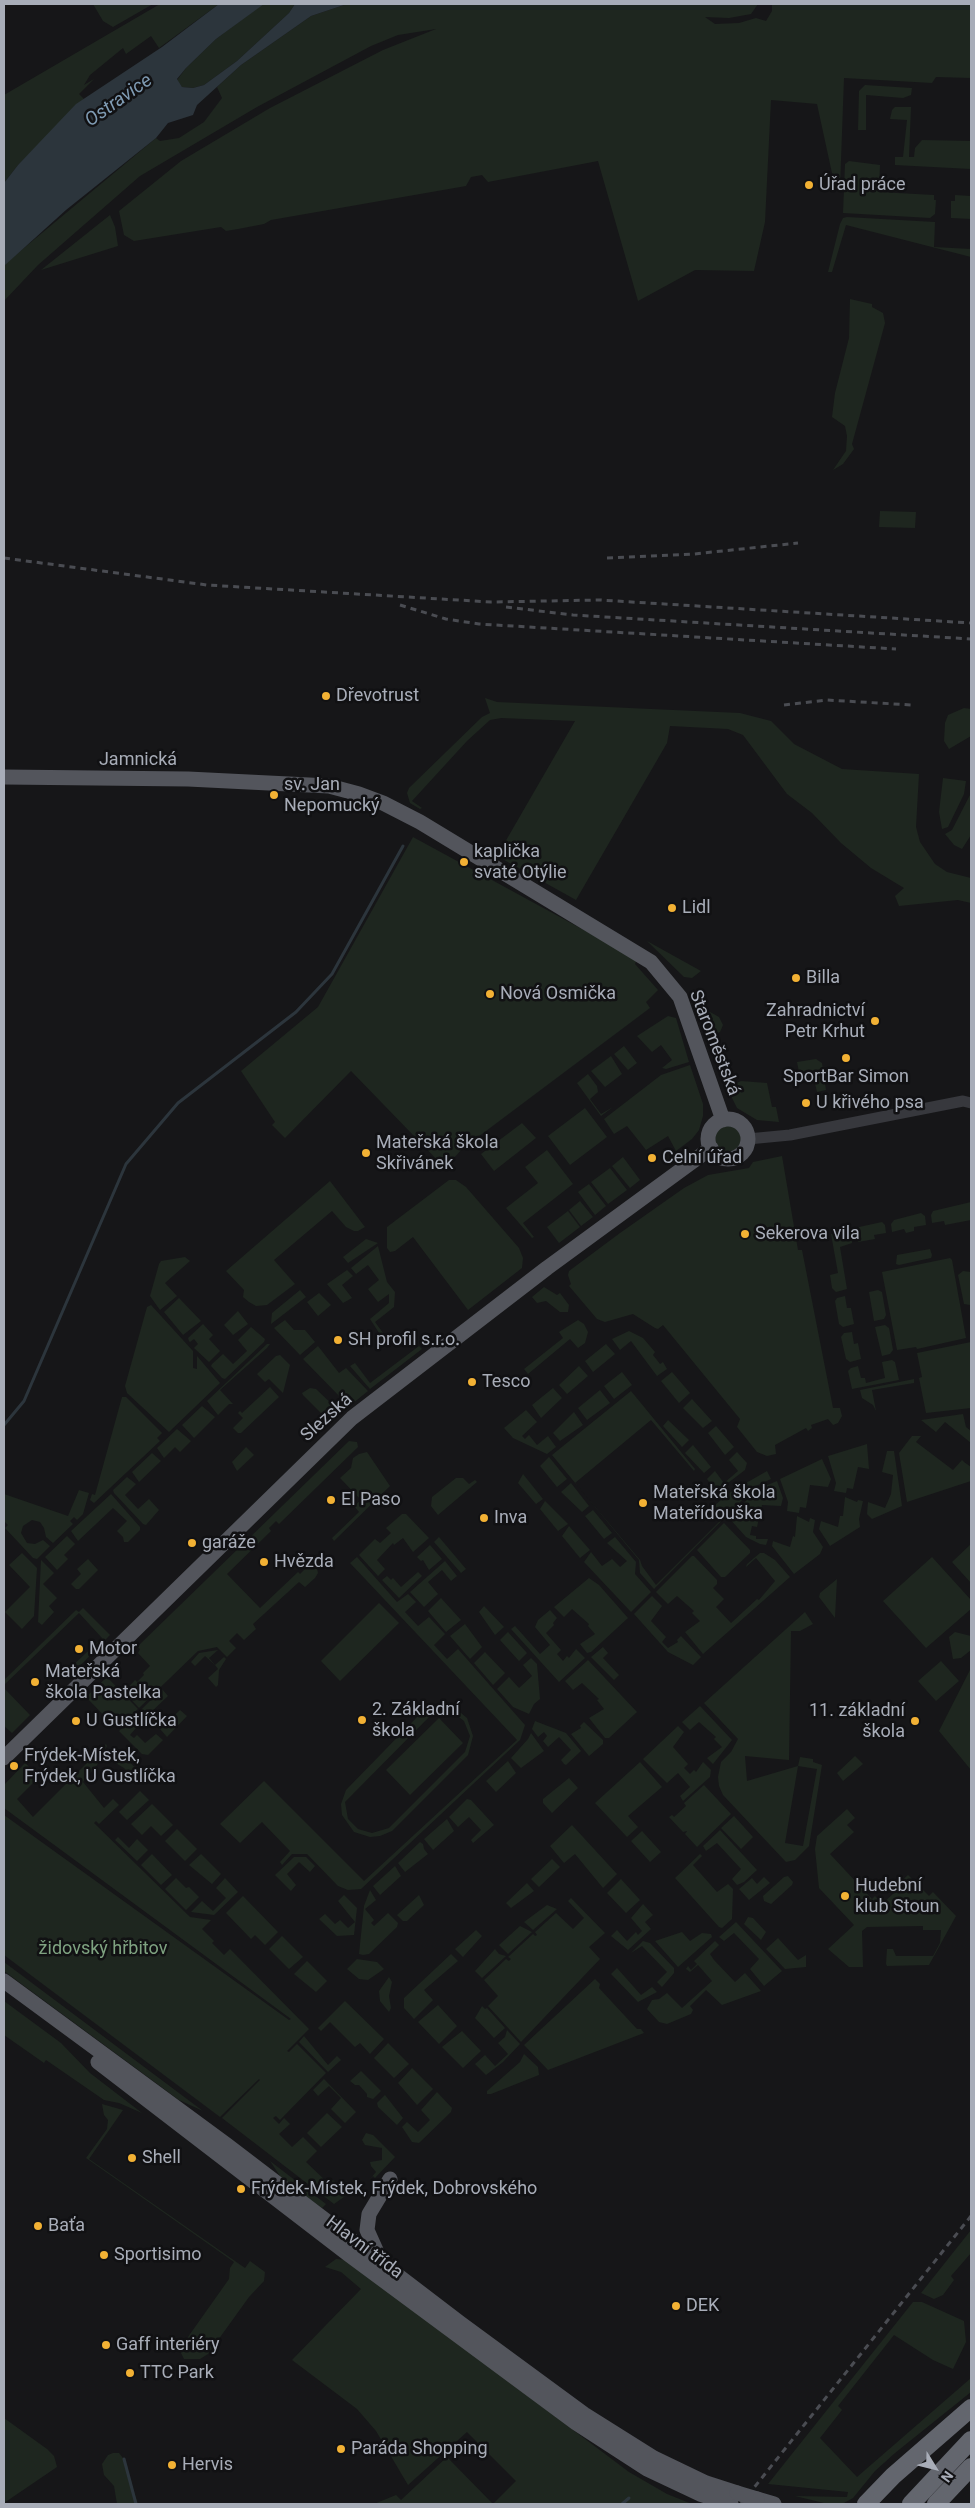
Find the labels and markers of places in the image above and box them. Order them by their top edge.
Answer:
place label: Úřad práce [819,174,905,196]
marker: Úřad práce [803,179,815,191]
place label: Dřevotrust [336,685,419,707]
marker: Dřevotrust [320,690,332,702]
place label: sv. Jan Nepomucký [284,774,380,816]
marker: sv. Jan Nepomucký [268,789,280,801]
place label: kaplička svaté Otýlie [474,841,567,884]
marker: kaplička svaté Otýlie [458,856,470,868]
place label: Lidl [682,897,711,919]
marker: Lidl [666,902,678,914]
place label: Billa [806,967,840,989]
marker: Billa [790,972,802,984]
place label: Nová Osmička [500,983,616,1005]
marker: Nová Osmička [484,988,496,1000]
place label: Zahradnictví Petr Krhut [766,1000,865,1042]
marker: Zahradnictví Petr Krhut [869,1015,881,1027]
marker: SportBar Simon [840,1052,852,1064]
place label: SportBar Simon [783,1066,909,1088]
place label: U křivého psa [816,1092,924,1114]
marker: U křivého psa [800,1097,812,1109]
place label: Mateřská škola Skřivánek [376,1132,499,1174]
marker: Mateřská škola Skřivánek [360,1147,372,1159]
place label: Celní úřad [662,1147,742,1169]
marker: Celní úřad [646,1152,658,1164]
place label: Sekerova vila [755,1223,860,1245]
marker: Sekerova vila [739,1228,751,1240]
place label: SH profil s.r.o. [348,1329,460,1351]
marker: SH profil s.r.o. [332,1334,344,1346]
place label: Tesco [482,1371,530,1393]
marker: Tesco [466,1376,478,1388]
place label: Mateřská škola Mateřídouška [653,1482,776,1525]
place label: El Paso [341,1489,401,1511]
marker: El Paso [325,1494,337,1506]
marker: Mateřská škola Mateřídouška [637,1497,649,1509]
place label: Inva [494,1507,527,1529]
marker: Inva [478,1512,490,1524]
place label: garáže [202,1532,256,1554]
marker: garáže [186,1537,198,1549]
place label: Hvězda [274,1551,334,1573]
marker: Hvězda [258,1556,270,1568]
place label: Motor [89,1638,137,1660]
marker: Motor [73,1643,85,1655]
place label: Mateřská škola Pastelka [45,1661,161,1704]
marker: Mateřská škola Pastelka [29,1676,41,1688]
place label: 2. Základní škola [372,1699,460,1742]
place label: 11. základní škola [809,1700,905,1742]
place label: U Gustlíčka [86,1710,177,1732]
marker: 2. Základní škola [356,1714,368,1726]
marker: U Gustlíčka [70,1715,82,1727]
marker: 11. základní škola [909,1715,921,1727]
place label: Frýdek-Místek, Frýdek, U Gustlíčka [24,1745,176,1788]
marker: Frýdek-Místek, Frýdek, U Gustlíčka [8,1760,20,1772]
place label: Hudební klub Stoun [855,1875,940,1918]
marker: Hudební klub Stoun [839,1890,851,1902]
place label: Shell [142,2147,181,2169]
marker: Shell [126,2152,138,2164]
place label: Frýdek-Místek, Frýdek, Dobrovského [251,2178,537,2200]
marker: Frýdek-Místek, Frýdek, Dobrovského [235,2183,247,2195]
place label: Baťa [48,2215,85,2237]
marker: Baťa [32,2220,44,2232]
place label: Sportisimo [114,2244,202,2266]
marker: Sportisimo [98,2249,110,2261]
place label: DEK [686,2295,719,2317]
marker: DEK [670,2300,682,2312]
place label: Gaff interiéry [116,2334,220,2356]
marker: Gaff interiéry [100,2339,112,2351]
place label: TTC Park [140,2362,214,2384]
marker: TTC Park [124,2367,136,2379]
place label: Paráda Shopping [351,2438,488,2460]
marker: Paráda Shopping [335,2443,347,2455]
place label: Hervis [182,2454,233,2476]
marker: Hervis [166,2459,178,2471]

